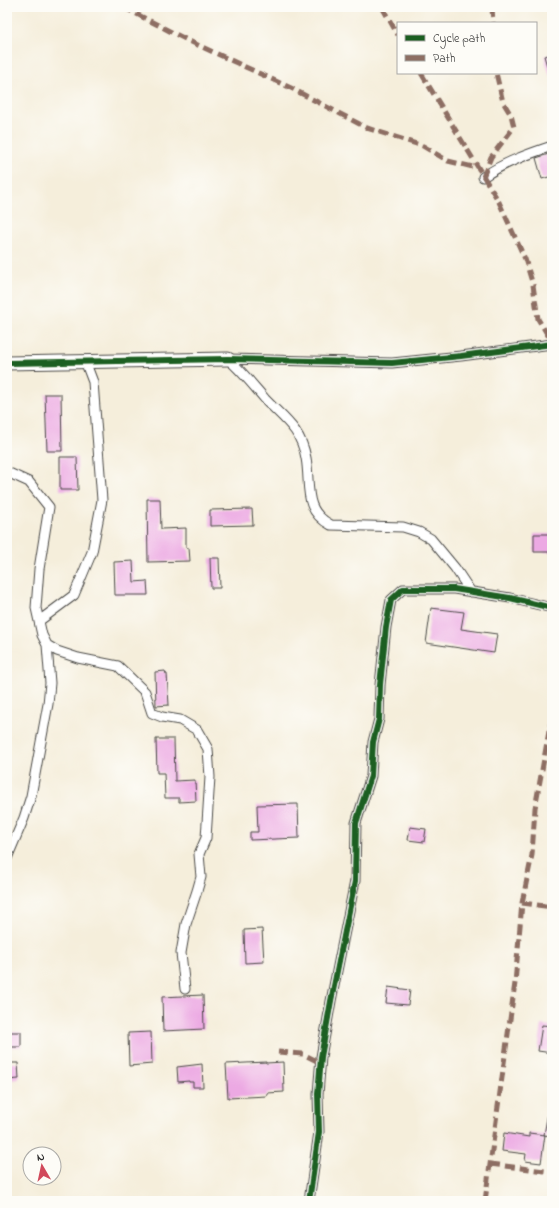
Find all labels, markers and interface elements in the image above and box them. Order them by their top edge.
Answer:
legend [397,22,537,74]
text: Cycle path [433,30,485,49]
text: Path [433,50,456,68]
north arrow [22,1146,62,1186]
text: N [36,1149,46,1166]

